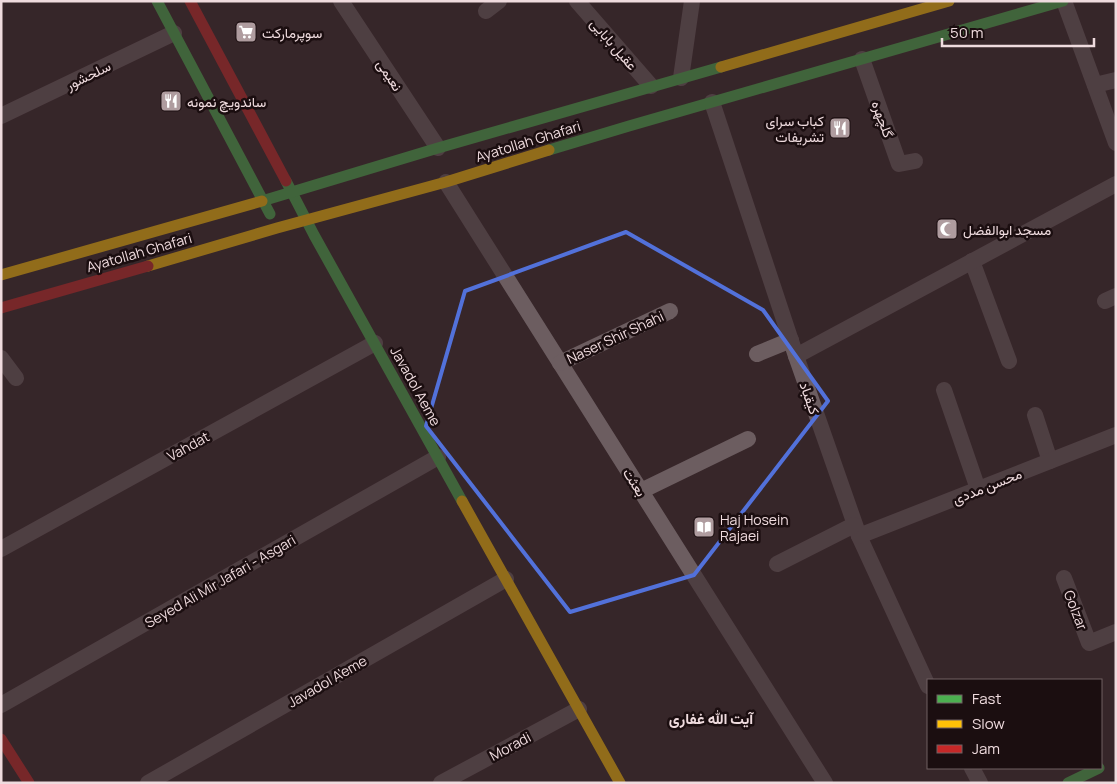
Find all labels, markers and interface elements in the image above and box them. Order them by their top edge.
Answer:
street label: عقیل بابایی [586,14,642,74]
scale bar [942,15,1094,47]
supermarket icon: سوپرمارکت [234,20,258,44]
text: 50 m [950,22,984,43]
place label: سوپرمارکت [262,23,322,43]
street label: نعیمی [373,55,407,95]
street label: سلحشور [61,56,114,94]
restaurant icon: ساندویچ نمونه [159,89,183,113]
place label: ساندویچ نمونه [187,92,266,113]
street label: گلچهره [867,98,898,140]
place label: کباب سرای تشریفات [766,111,824,146]
street label: Ayatollah Ghafari [473,116,583,166]
restaurant icon: کباب سرای تشریفات [828,116,852,140]
mosque icon: مسجد ابوالفضل [935,217,959,241]
place label: مسجد ابوالفضل [963,220,1051,239]
street label: Ayatollah Ghafari [84,228,194,276]
street label: Naser Shir Shahi [563,306,667,368]
street label: Javadol Aeme [386,343,446,429]
street label: کیقباد [796,379,824,417]
street label: Vahdat [163,426,213,465]
street label: محسن مددی [949,463,1025,509]
street label: بعثت [619,464,651,500]
place label: Haj Hosein Rajaei [720,510,789,545]
library icon: Haj Hosein Rajaei [692,515,716,539]
street label: Seyed Ali Mir Jafari - Asgari [141,530,299,632]
street label: Golzar [1060,587,1092,633]
street label: Javadol A'eme [284,651,370,711]
legend [927,679,1102,769]
text: Fast [972,688,1001,709]
district label: آیت الله غفاری [669,708,754,729]
text: Slow [972,713,1005,734]
street label: Moradi [486,727,534,765]
text: Jam [972,738,1000,759]

